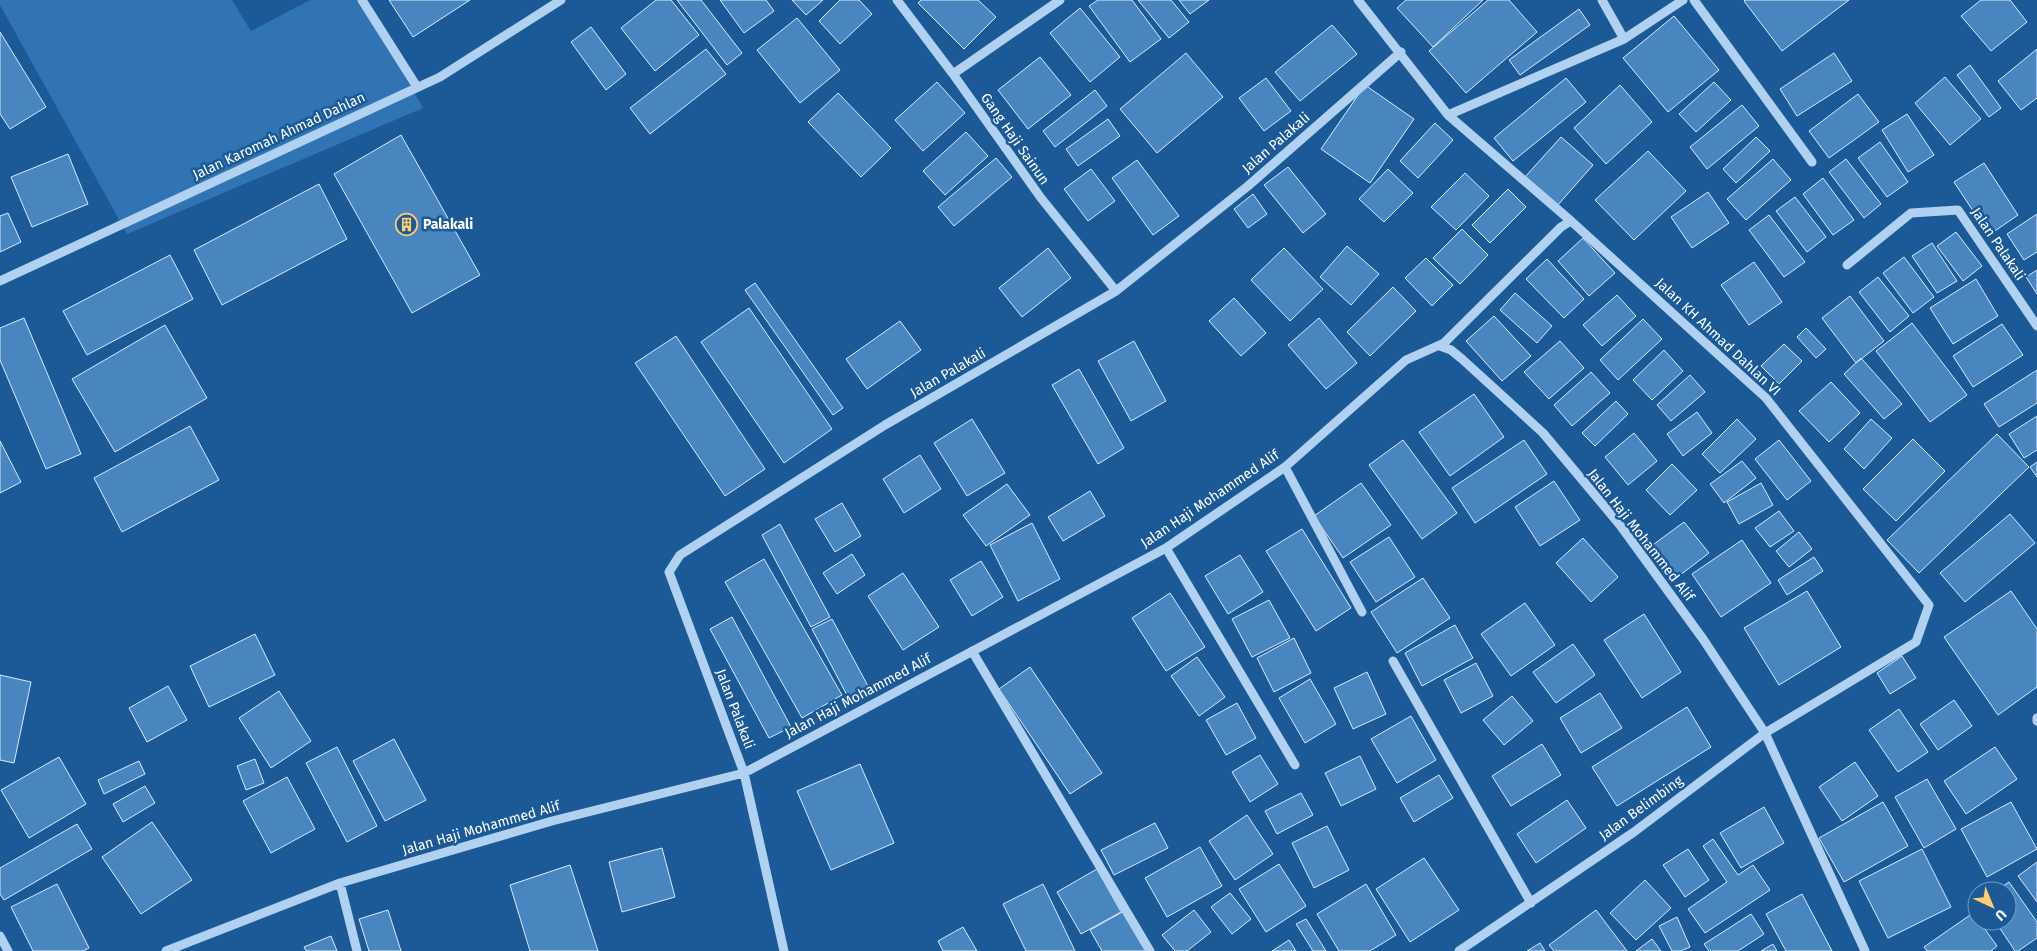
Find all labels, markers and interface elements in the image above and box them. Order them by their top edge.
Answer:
street label: Jalan Karomah Ahmad Dahlan [190,89,368,183]
street label: Gang Haji Sainun [977,90,1053,188]
street label: Jalan Palakali [1239,109,1313,177]
street label: Jalan Palakali [1967,204,2029,284]
building icon: Palakali [395,212,419,236]
place label: Palakali [423,216,473,233]
street label: Jalan KH Ahmad Dahlan VI [1652,275,1784,399]
street label: Jalan Palakali [907,345,989,401]
street label: Jalan Haji Mohammed Alif [1138,446,1284,552]
street label: Jalan Haji Mohammed Alif [1584,465,1699,606]
street label: Jalan Haji Mohammed Alif [782,650,935,742]
street label: Jalan Palakali [712,667,758,751]
street label: Jalan Belimbing [1596,772,1687,844]
street label: Jalan Haji Mohammed Alif [400,797,563,859]
north arrow [1967,881,2017,931]
text: U [1991,906,2010,924]

